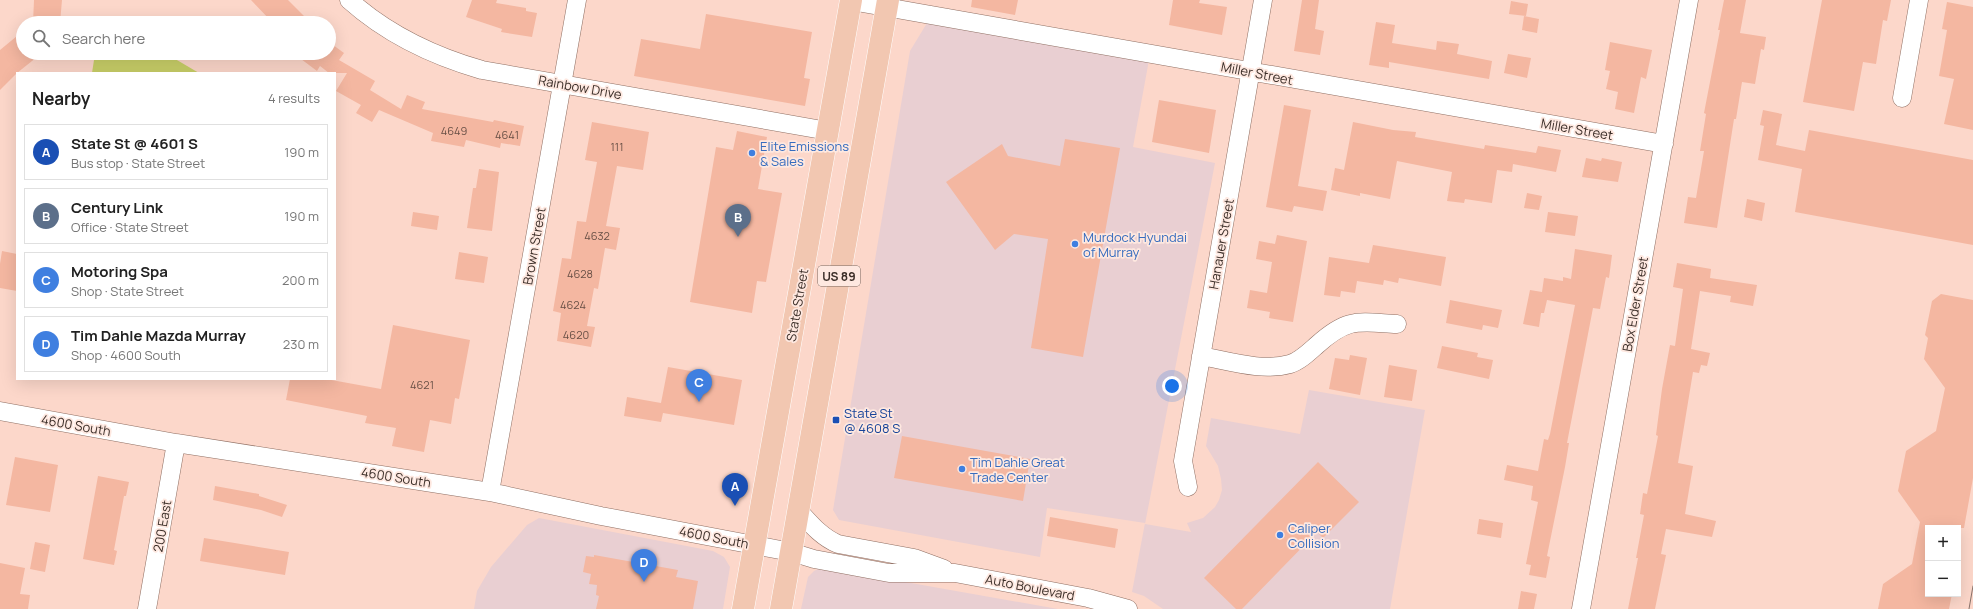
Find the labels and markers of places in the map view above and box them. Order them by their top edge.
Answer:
place label: Elite Emissions & Sales [760,137,849,170]
marker: Elite Emissions & Sales [747,148,757,158]
pin: B [725,204,751,237]
place label: Murdock Hyundai of Murray [1083,228,1187,261]
marker: Murdock Hyundai of Murray [1070,239,1080,249]
pin: C [686,369,712,402]
place label: State St @ 4608 S [844,404,900,437]
marker: State St @ 4608 S [831,415,841,425]
place label: Tim Dahle Great Trade Center [970,453,1065,486]
marker: Tim Dahle Great Trade Center [957,464,967,474]
pin: A [722,473,748,506]
place label: Caliper Collision [1288,519,1339,552]
marker: Caliper Collision [1275,530,1285,540]
pin: D [631,549,657,582]

